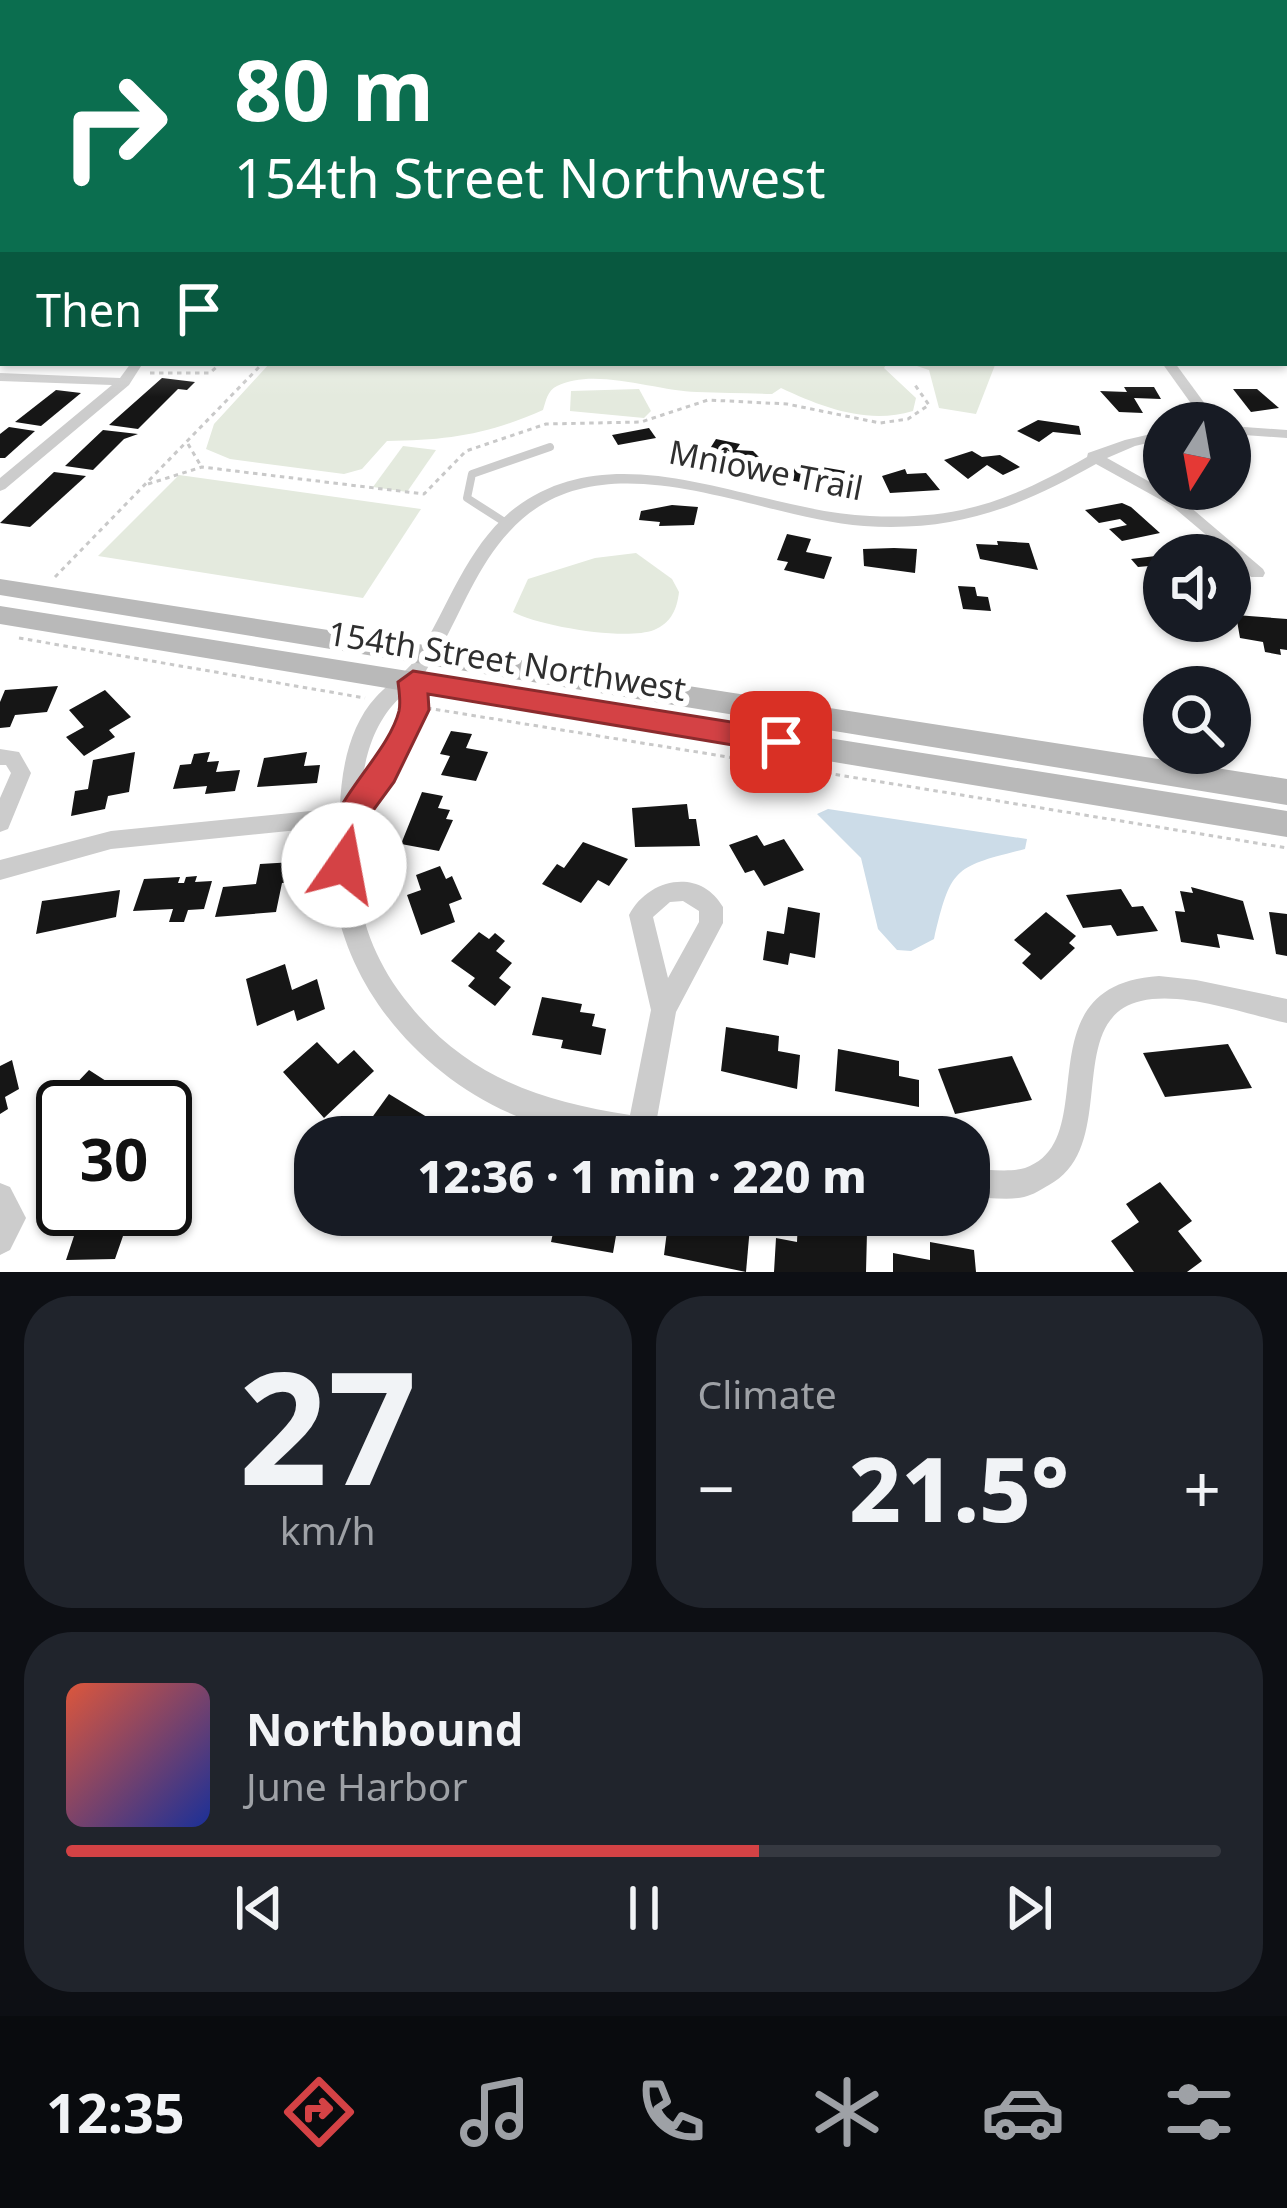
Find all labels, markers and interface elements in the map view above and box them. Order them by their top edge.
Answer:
text: 80 m [234,31,434,146]
icon: right [36,48,192,204]
text: 154th Street Northwest [234,140,826,214]
icon: arrive [166,276,232,342]
text: Then [36,279,142,340]
north arrow [1143,402,1251,510]
map controls [1143,402,1251,774]
street label: Mniowe Trail [665,429,867,510]
button: sound [1143,534,1251,642]
street label: 154th Street Northwest [325,610,689,711]
button: search [1143,666,1251,774]
pin [730,691,832,793]
icon: arrive [748,709,814,775]
position arrow [281,802,407,928]
speed limit sign: 30 [36,1080,192,1236]
text: 12:36 · 1 min · 220 m [417,1145,867,1206]
text: 27 [239,1318,417,1531]
text: Climate [698,1367,837,1420]
text: 21.5° [849,1426,1069,1548]
text: − [698,1442,735,1532]
text: + [1183,1442,1221,1532]
text: km/h [280,1503,376,1556]
text: Northbound [246,1698,523,1759]
text: June Harbor [246,1759,468,1812]
icon: previous [226,1875,292,1941]
icon: pause [611,1875,677,1941]
icon: next [996,1875,1062,1941]
icon: directions [277,2070,361,2154]
icon: music [453,2070,537,2154]
icon: phone [629,2070,713,2154]
icon: climate [805,2070,889,2154]
icon: car [981,2070,1065,2154]
icon: filters [1157,2070,1241,2154]
text: 12:35 [46,2075,185,2149]

